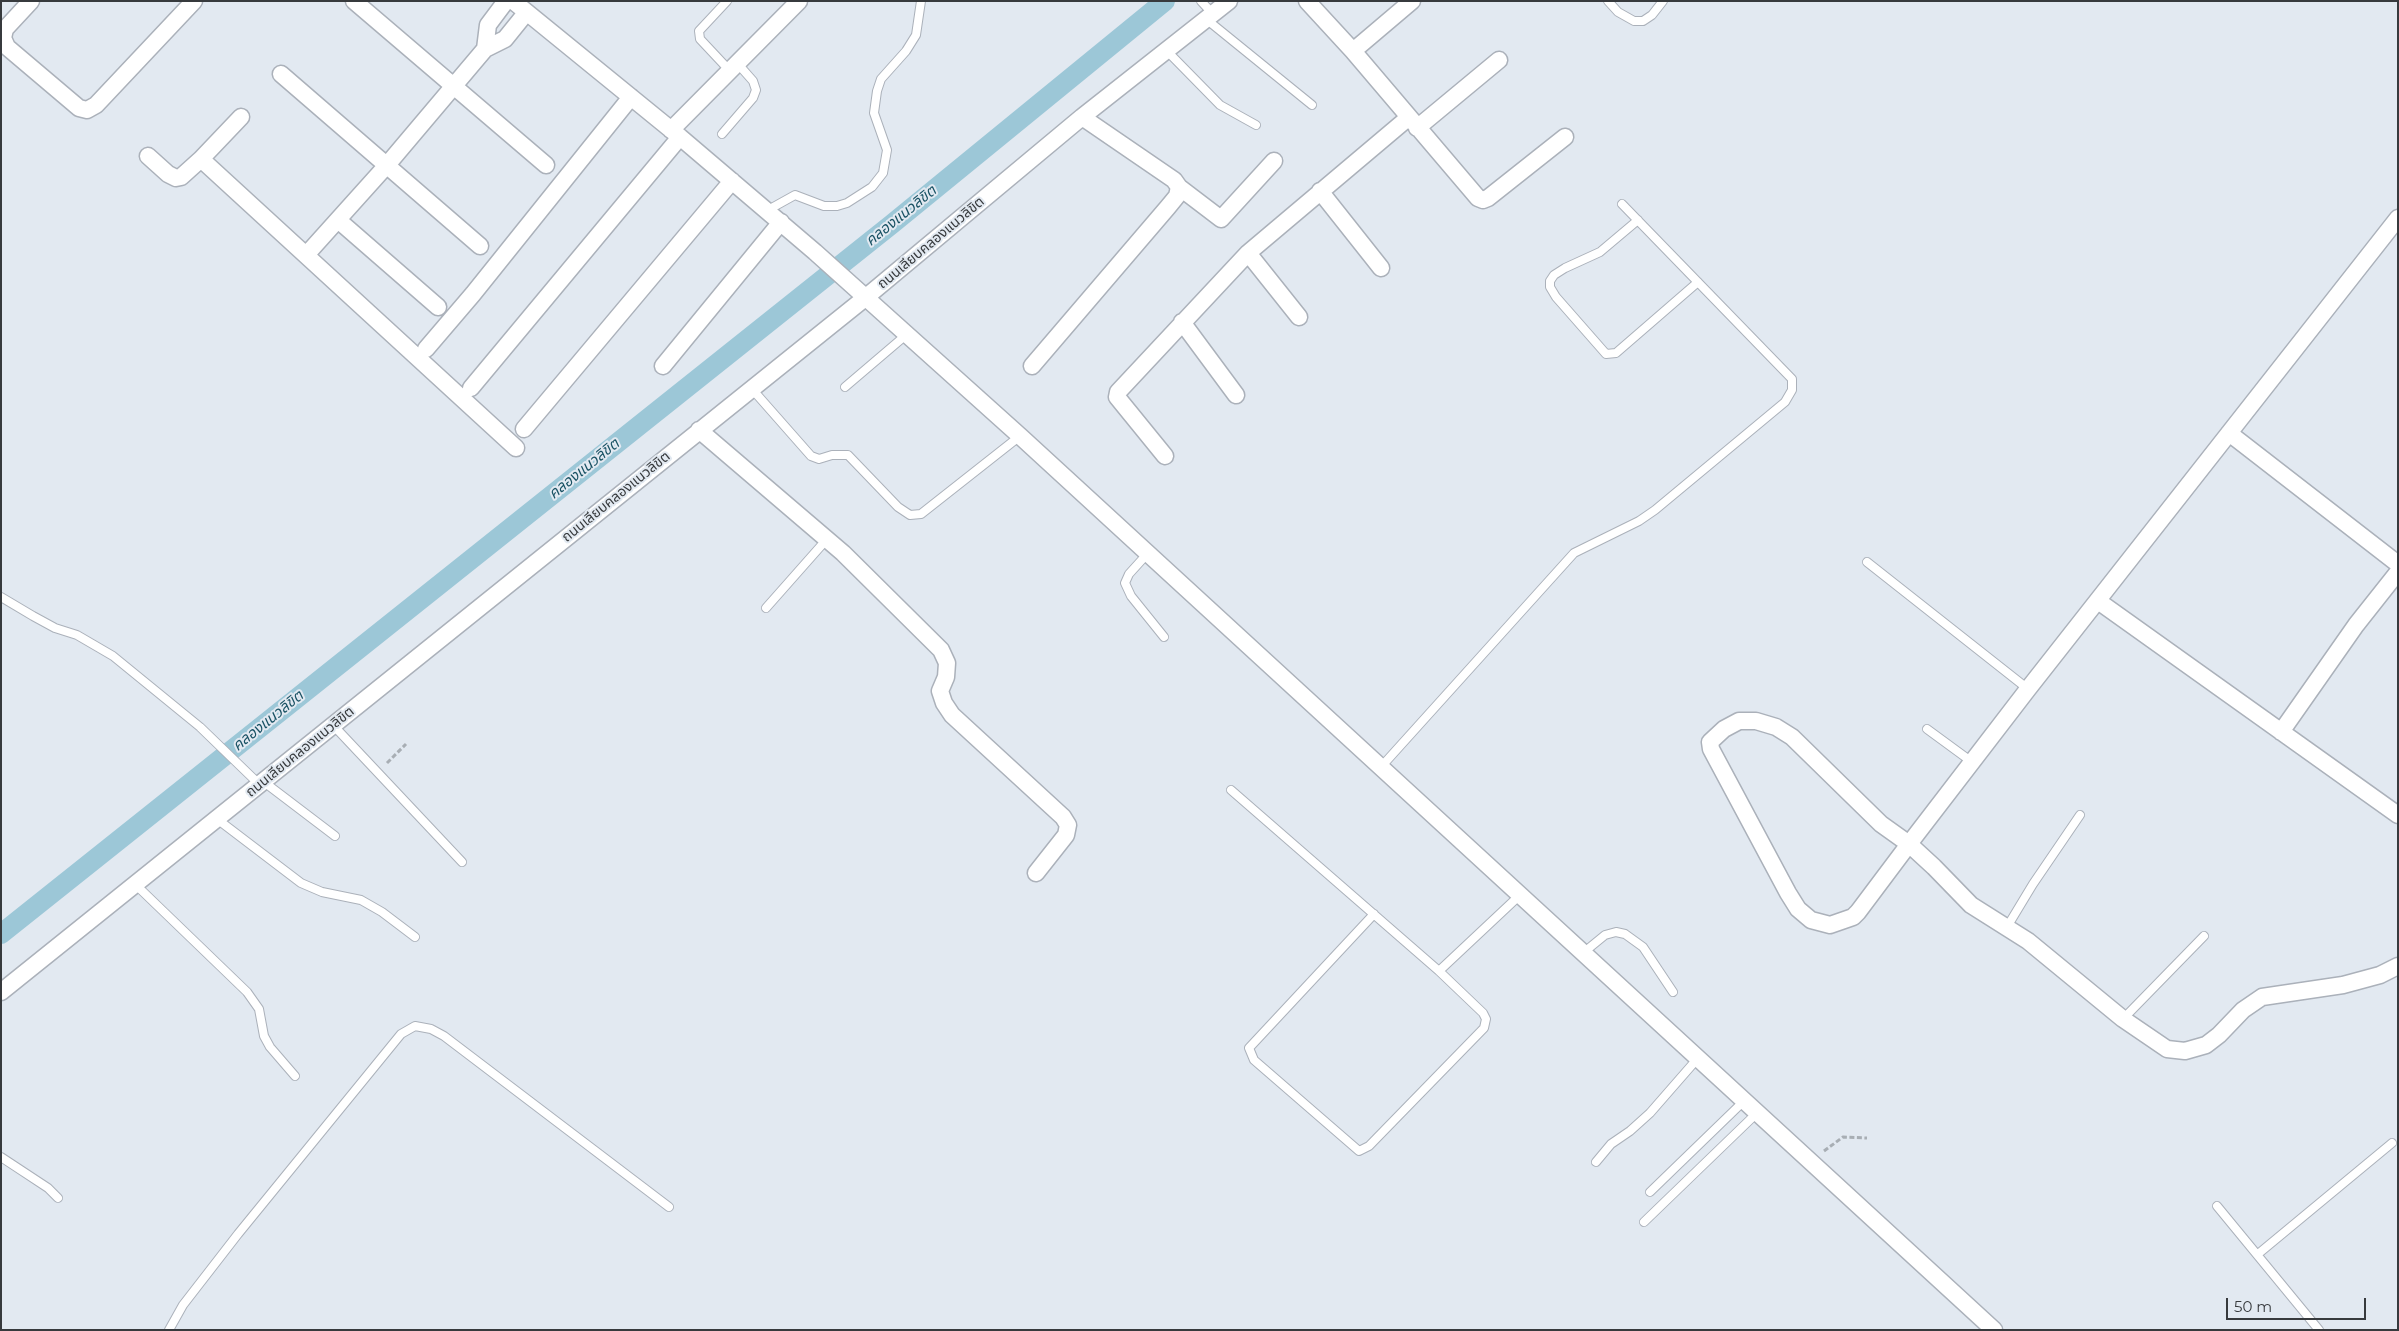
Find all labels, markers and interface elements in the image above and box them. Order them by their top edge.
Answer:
water label: คลองแนวลิขิต [862,182,940,250]
street label: ถนนเลียบคลองแนวลิขิต [874,193,988,293]
water label: คลองแนวลิขิต [545,435,623,503]
street label: ถนนเลียบคลองแนวลิขิต [558,448,674,546]
water label: คลองแนวลิขิต [229,687,307,755]
street label: ถนนเลียบคลองแนวลิขิต [242,703,358,801]
scale bar [2229,1288,2369,1320]
text: 50 m [2234,1297,2272,1316]

